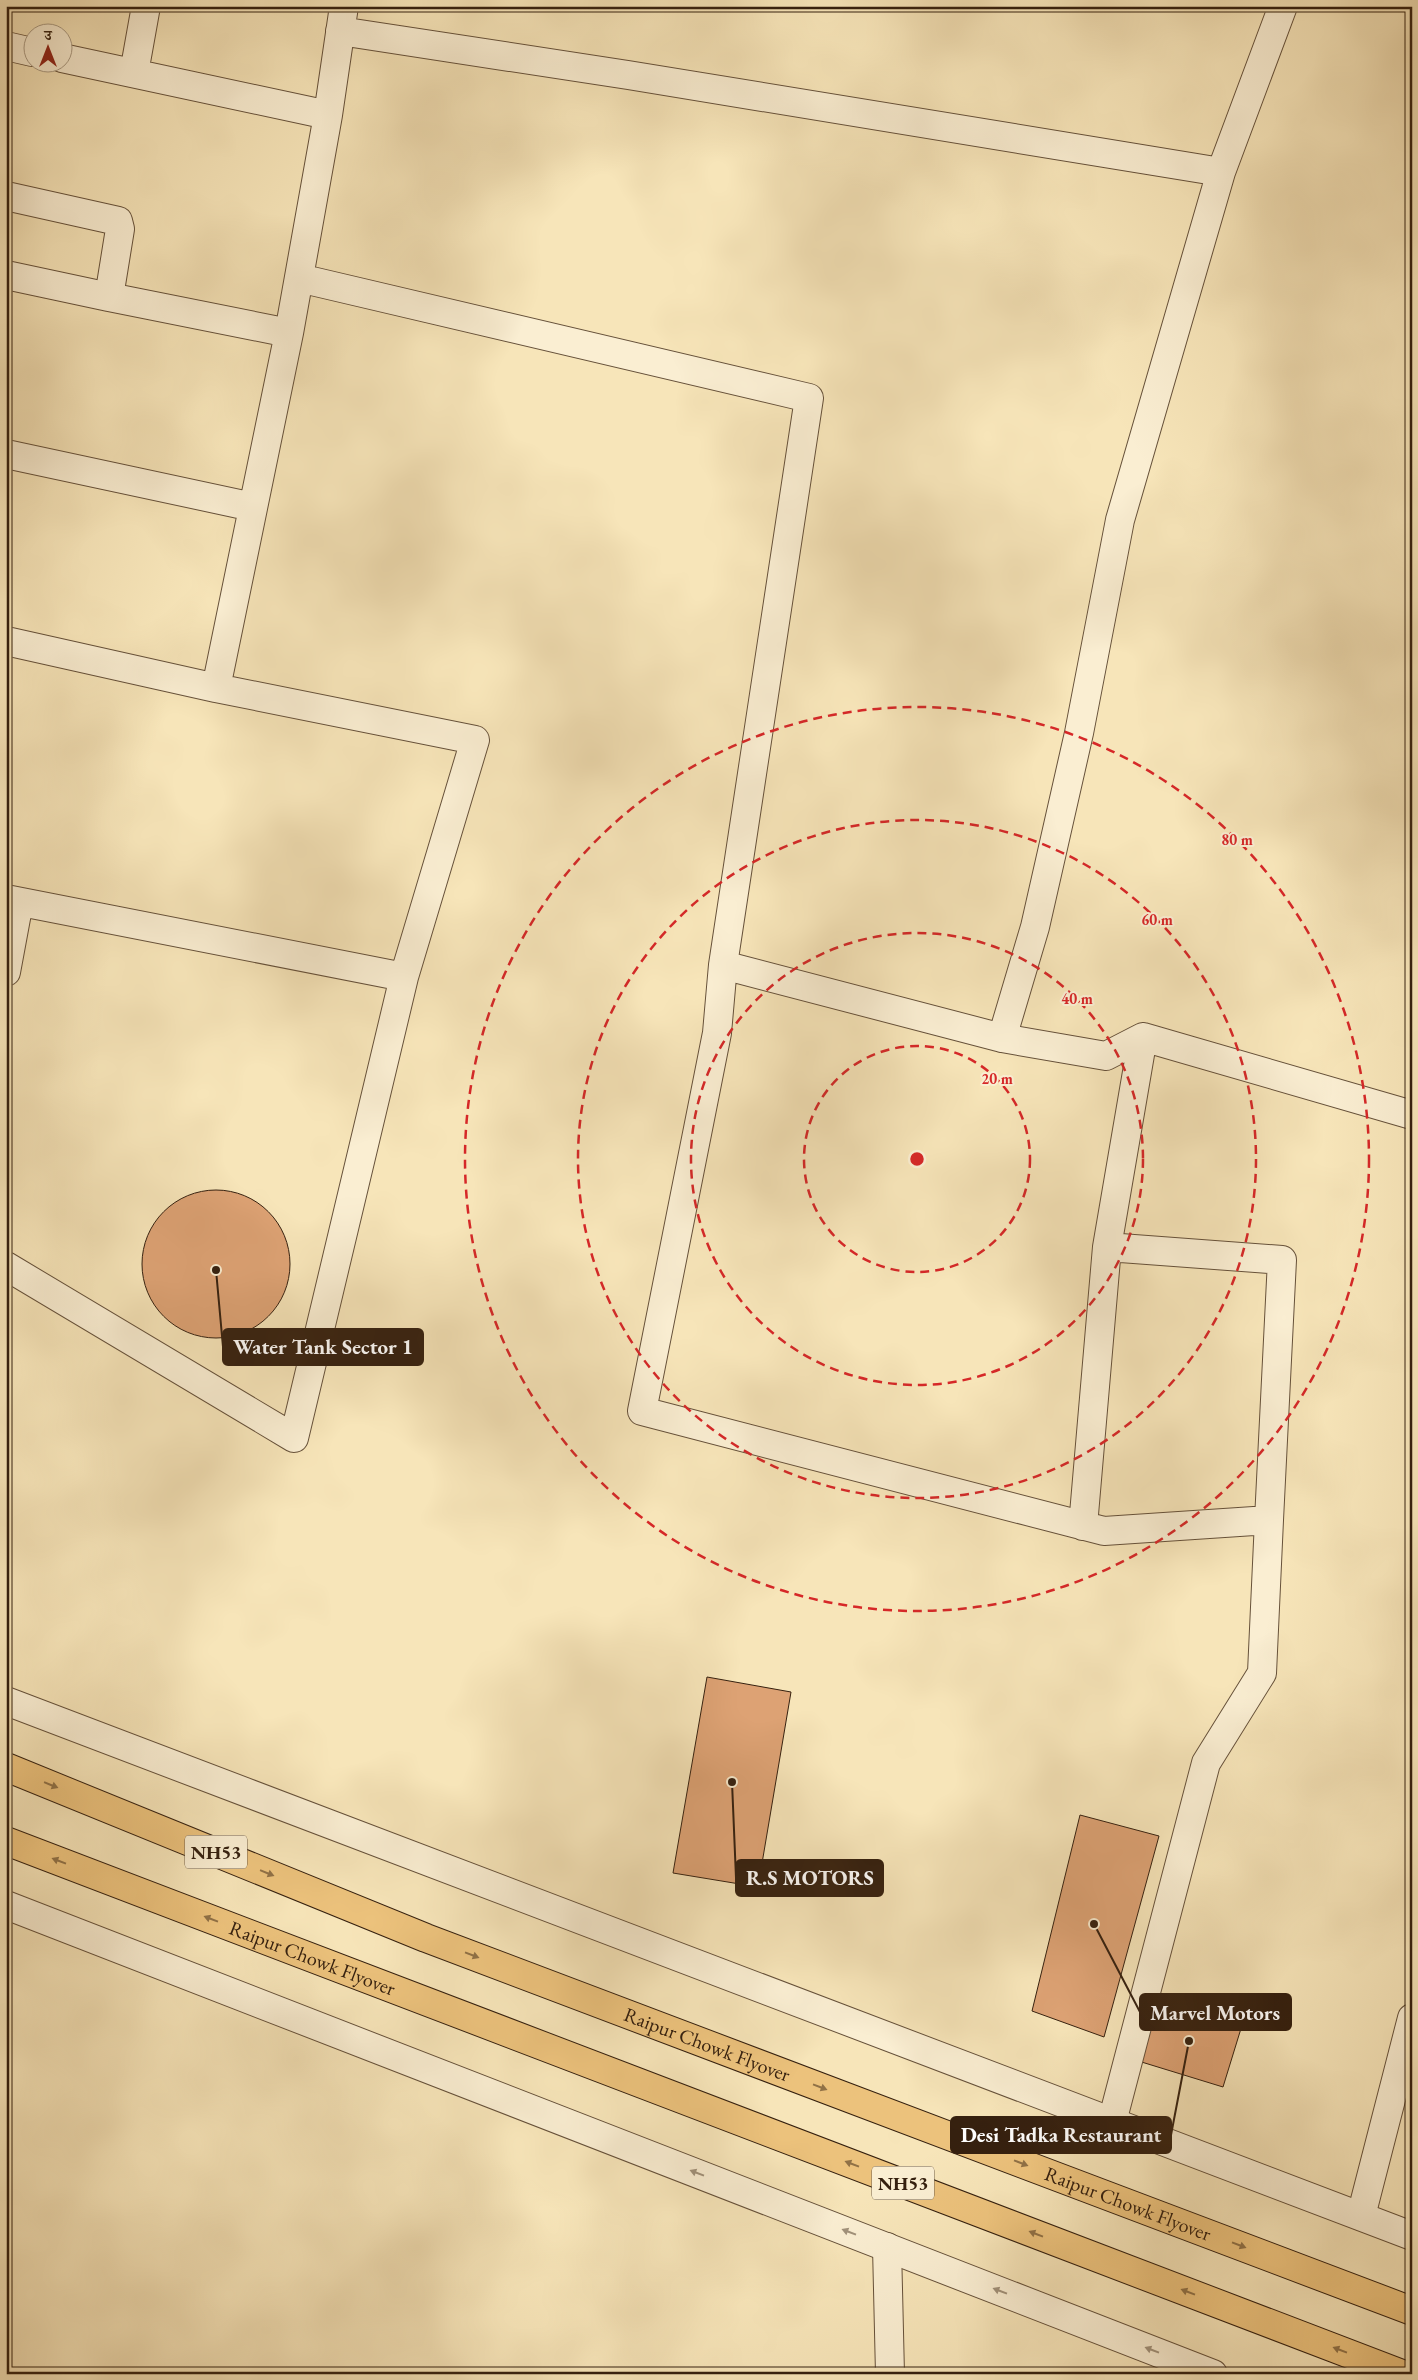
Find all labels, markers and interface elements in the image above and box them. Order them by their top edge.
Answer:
north arrow [22,22,72,72]
text: उ [43,26,52,44]
text: 80 m [1221,830,1253,849]
text: 60 m [1141,910,1173,929]
text: 40 m [1061,989,1093,1008]
text: 20 m [981,1069,1013,1088]
centre of rings [908,1150,926,1168]
callout: Water Tank Sector 1 [223,1329,423,1365]
text: Water Tank Sector 1 [233,1333,413,1360]
one-way arrow [44,1782,59,1789]
road number: NH53 [185,1835,247,1868]
one-way arrow [51,1857,66,1865]
callout: R.S MOTORS [736,1860,883,1896]
text: R.S MOTORS [746,1864,874,1891]
one-way arrow [260,1869,275,1877]
one-way arrow [203,1915,218,1923]
street label: Raipur Chowk Flyover [226,1915,399,2002]
one-way arrow [464,1952,479,1959]
callout: Marvel Motors [1140,1994,1291,2030]
text: Marvel Motors [1150,1999,1280,2026]
street label: Raipur Chowk Flyover [620,2001,794,2088]
one-way arrow [813,2083,828,2091]
callout: Desi Tadka Restaurant [951,2117,1171,2153]
text: Desi Tadka Restaurant [961,2121,1161,2148]
one-way arrow [845,2159,859,2167]
one-way arrow [1014,2159,1029,2167]
street label: Raipur Chowk Flyover [1041,2160,1215,2247]
road number: NH53 [872,2166,934,2200]
one-way arrow [690,2169,704,2177]
one-way arrow [841,2228,856,2235]
one-way arrow [1029,2230,1044,2237]
one-way arrow [1231,2242,1246,2249]
one-way arrow [992,2287,1007,2295]
one-way arrow [1180,2288,1195,2296]
one-way arrow [1144,2346,1159,2353]
one-way arrow [1332,2346,1347,2354]

